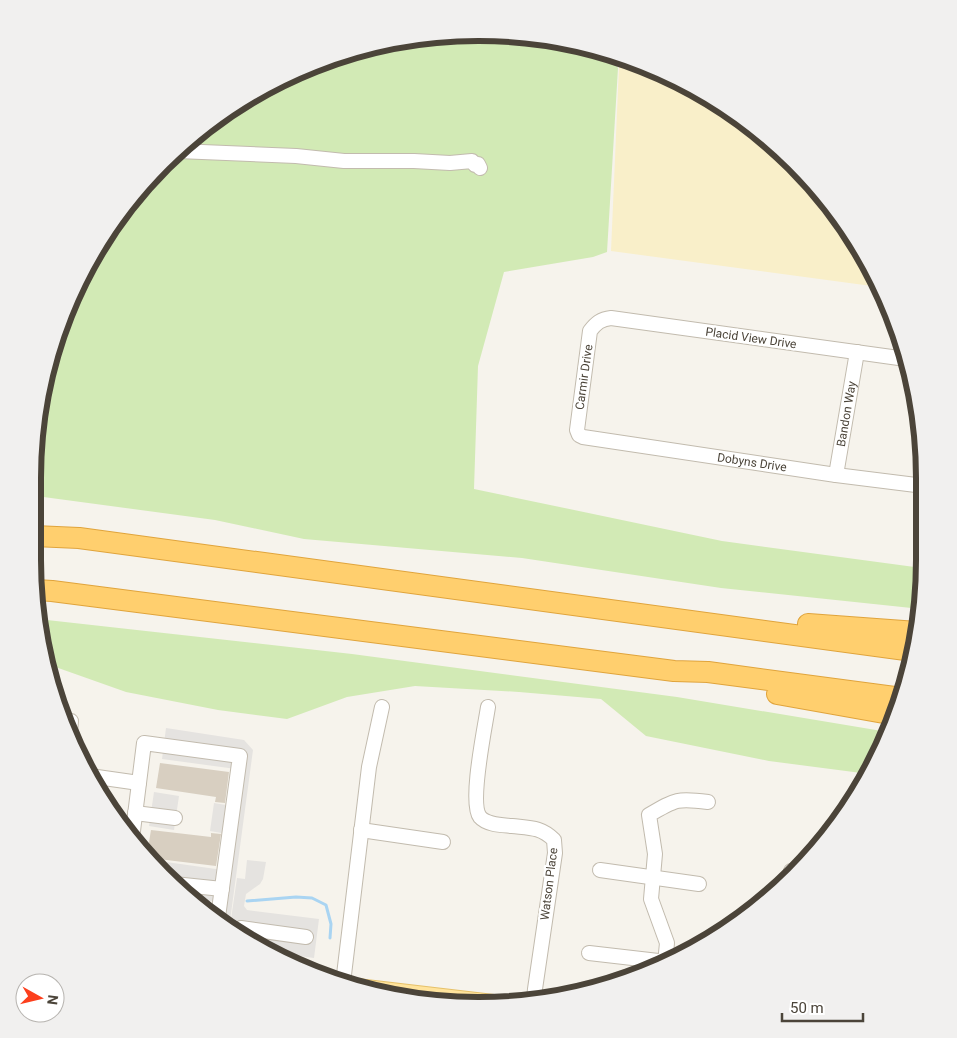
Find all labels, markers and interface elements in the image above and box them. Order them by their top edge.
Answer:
street label: Placid View Drive [705,325,797,351]
street label: Carmir Drive [572,343,596,411]
street label: Bandon Way [834,380,859,448]
street label: Dobyns Drive [716,450,788,474]
street label: Watson Place [538,847,560,921]
north arrow [15,973,65,1023]
scale bar [782,990,863,1022]
text: N [44,994,61,1006]
text: 50 m [790,999,824,1017]

